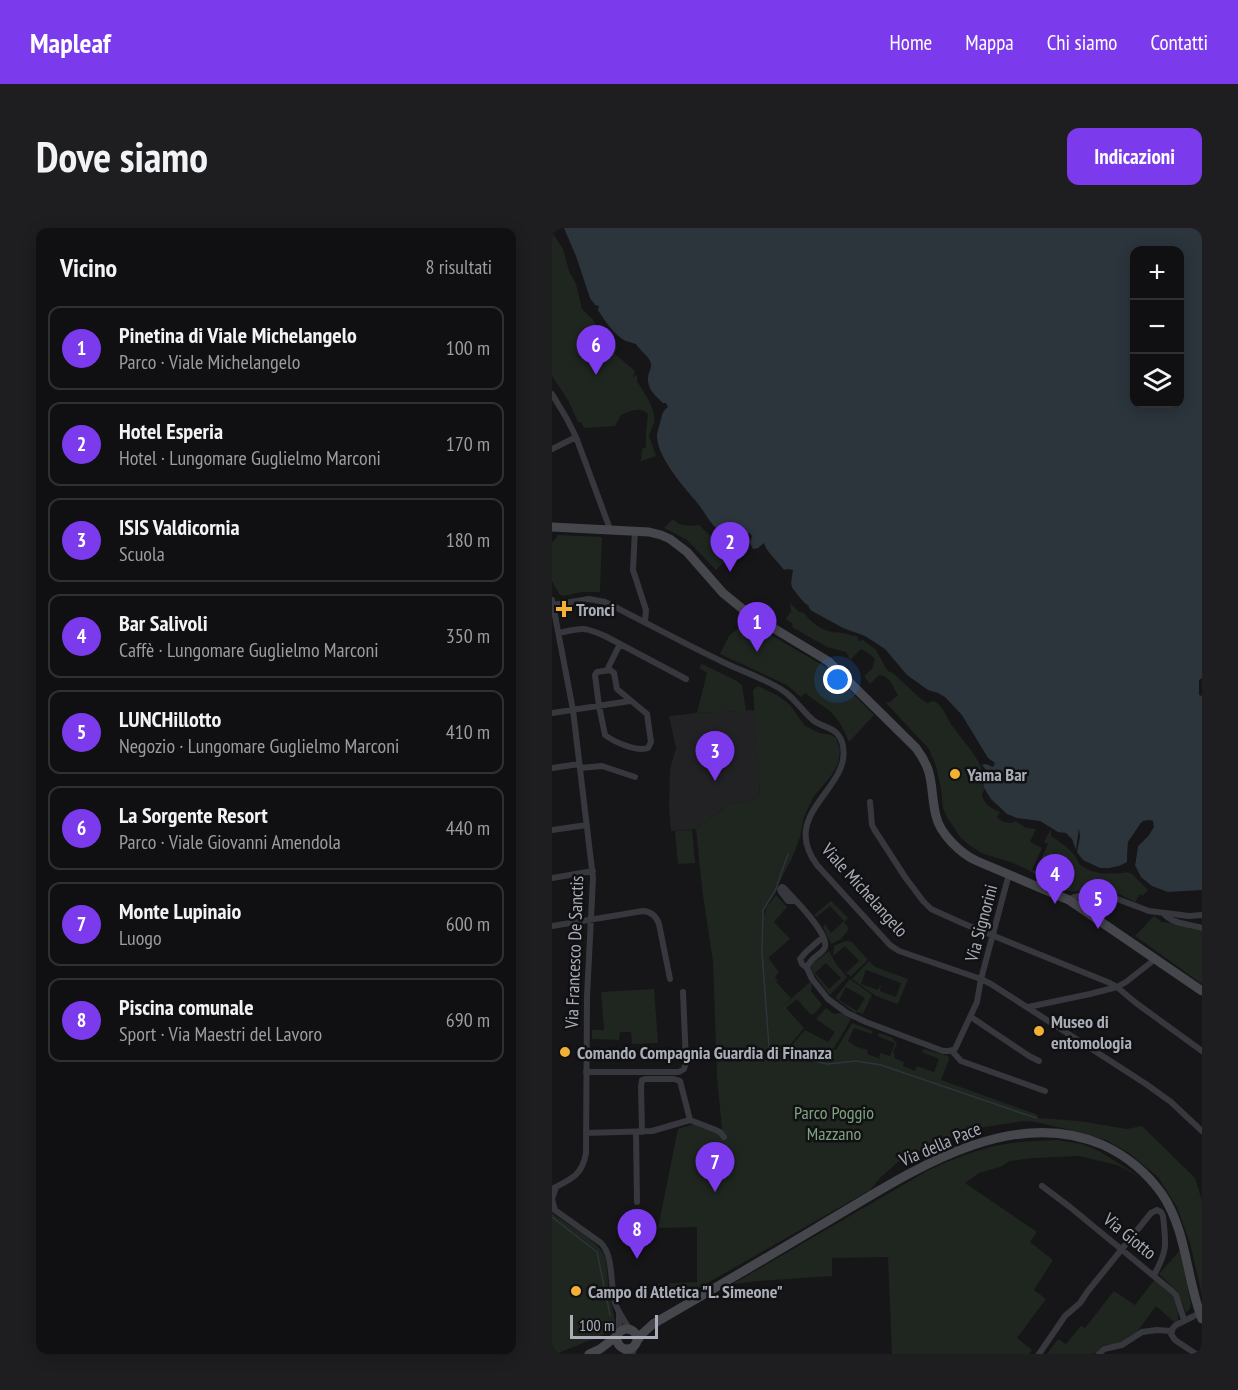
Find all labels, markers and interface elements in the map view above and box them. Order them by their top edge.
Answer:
text: Mapleaf [30,24,111,61]
text: Home [890,29,932,56]
text: Mappa [965,29,1014,56]
text: Chi siamo [1047,29,1117,56]
text: Contatti [1150,29,1208,56]
button: Indicazioni [1067,128,1202,185]
text: Dove siamo [36,129,208,184]
map controls [1130,246,1184,408]
button: + [1130,246,1184,300]
text: Vicino [60,251,117,284]
text: 8 risultati [426,254,492,280]
button: − [1130,300,1184,354]
text: Pinetina di Viale Michelangelo [119,321,357,349]
pin: 6 [576,326,615,375]
text: 1 [77,335,86,361]
text: 100 m [446,335,490,361]
text: Parco · Viale Michelangelo [119,349,300,375]
button: layers [1130,354,1184,408]
text: Hotel Esperia [119,417,223,445]
text: 2 [77,431,86,457]
text: 170 m [446,431,490,457]
text: Hotel · Lungomare Guglielmo Marconi [119,445,381,471]
text: ISIS Valdicornia [119,513,240,541]
pin: 2 [710,522,750,572]
text: 3 [77,527,86,553]
text: 180 m [446,527,490,553]
text: Scuola [119,541,165,567]
place label: Tronci [576,598,615,621]
marker: Tronci [557,602,571,616]
pin: 1 [738,602,776,652]
text: Bar Salivoli [119,609,208,637]
text: 4 [77,623,86,649]
text: 350 m [446,623,490,649]
text: Caffè · Lungomare Guglielmo Marconi [119,637,379,663]
your location [823,665,852,694]
text: LUNCHillotto [119,705,221,733]
text: 5 [77,719,86,745]
text: 410 m [446,719,490,745]
pin: 3 [696,732,734,781]
text: Negozio · Lungomare Guglielmo Marconi [119,733,399,759]
place label: Yama Bar [966,763,1028,786]
marker: Yama Bar [948,767,962,781]
text: La Sorgente Resort [119,801,268,829]
text: 6 [77,815,86,841]
text: 440 m [446,815,490,841]
text: Parco · Viale Giovanni Amendola [119,829,341,855]
street label: Viale Michelangelo [816,838,913,942]
pin: 4 [1036,854,1074,904]
street label: Via Francesco De Sanctis [560,875,588,1030]
pin: 5 [1078,880,1118,929]
street label: Via Signorini [959,882,1002,965]
text: Monte Lupinaio [119,897,241,925]
text: 7 [77,911,86,937]
text: 600 m [446,911,490,937]
text: Luogo [119,925,162,951]
text: Piscina comunale [119,993,254,1021]
text: 8 [77,1007,86,1033]
text: 690 m [446,1007,490,1033]
place label: Museo di entomologia [1051,1010,1132,1054]
text: Sport · Via Maestri del Lavoro [119,1021,322,1047]
marker: Museo di entomologia [1032,1024,1046,1038]
place label: Comando Compagnia Guardia di Finanza [577,1041,832,1064]
marker: Comando Compagnia Guardia di Finanza [558,1045,572,1059]
park label: Parco Poggio Mazzano [794,1101,874,1145]
street label: Via della Pace [895,1117,984,1172]
pin: 7 [696,1142,734,1192]
street label: Via Giotto [1098,1207,1161,1264]
pin: 8 [618,1210,656,1259]
place label: Campo di Atletica "L. Simeone" [588,1280,783,1303]
marker: Campo di Atletica "L. Simeone" [569,1284,583,1298]
scale bar [570,1312,658,1340]
text: 100 m [579,1315,614,1335]

